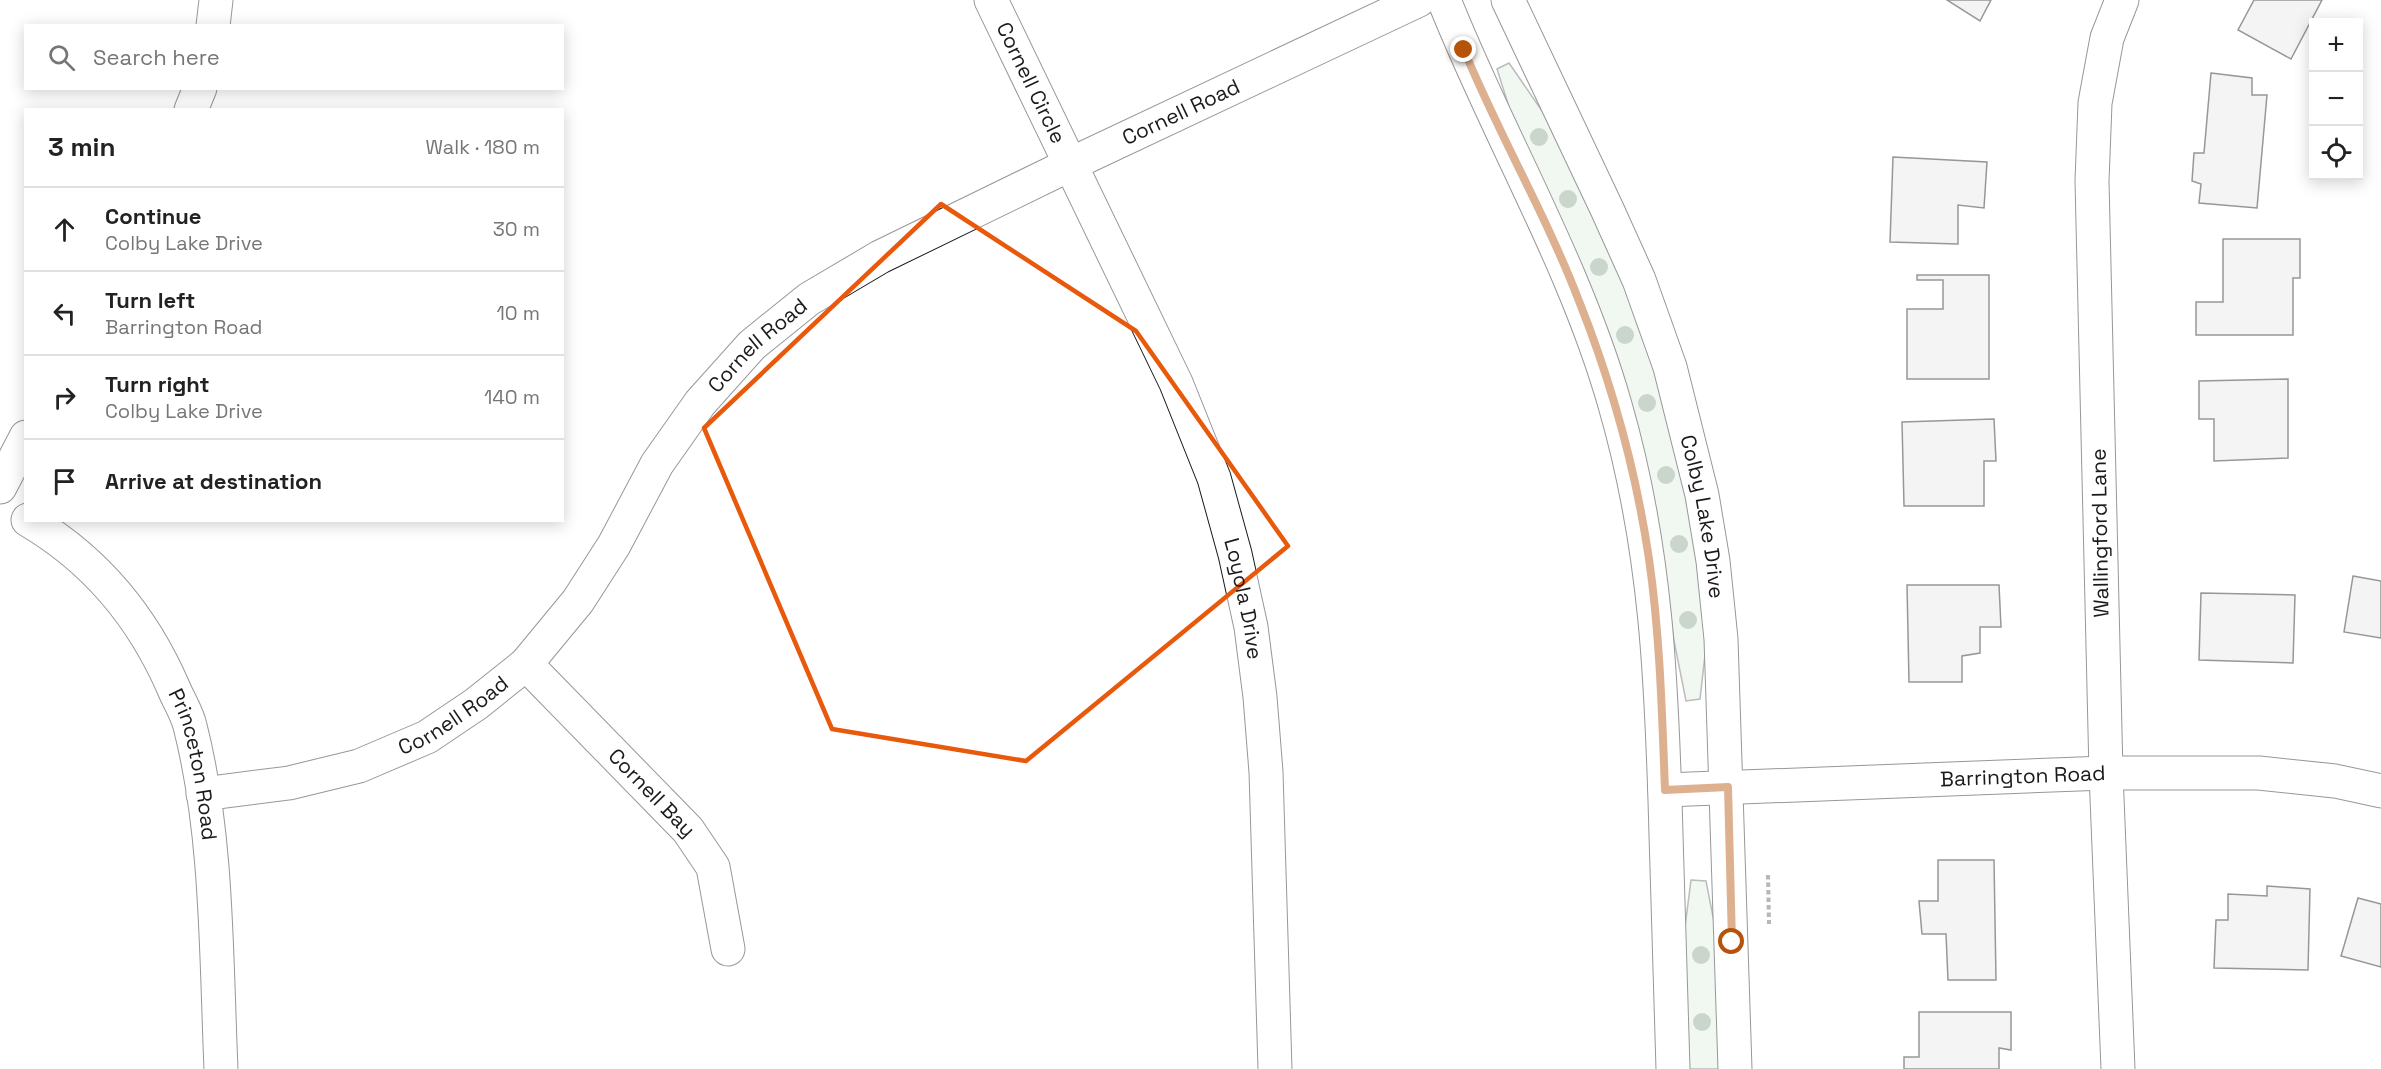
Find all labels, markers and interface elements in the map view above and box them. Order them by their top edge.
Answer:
street label: Cornell Circle [991,17,1072,148]
map controls [2309,18,2363,180]
button: + [2309,18,2363,72]
search box [24,24,564,90]
route end [1450,36,1476,62]
icon: search [45,41,78,74]
text: Search here [93,43,220,71]
street label: Cornell Road [1118,72,1244,151]
button: − [2309,72,2363,126]
button: locate [2309,126,2363,180]
text: 3 min [48,130,116,164]
text: Walk · 180 m [426,134,540,160]
text: Continue [105,202,201,230]
icon: ahead [48,213,81,246]
text: 30 m [493,216,540,242]
text: Colby Lake Drive [105,230,263,256]
text: Turn left [105,286,195,314]
street label: Cornell Road [702,292,812,398]
icon: left [48,297,81,330]
text: 10 m [496,300,540,326]
text: Barrington Road [105,314,263,340]
text: Turn right [105,370,210,398]
icon: right [48,381,81,414]
text: 140 m [484,384,540,410]
text: Colby Lake Drive [105,398,263,424]
street label: Colby Lake Drive [1674,432,1731,600]
street label: Wallingford Lane [2085,448,2114,618]
icon: arrive [48,465,81,498]
text: Arrive at destination [105,467,322,495]
street label: Loyola Drive [1218,535,1269,661]
street label: Cornell Road [394,669,514,761]
street label: Princeton Road [163,684,223,842]
street label: Cornell Bay [603,742,702,843]
street label: Barrington Road [1940,759,2106,792]
route start [1718,928,1744,954]

